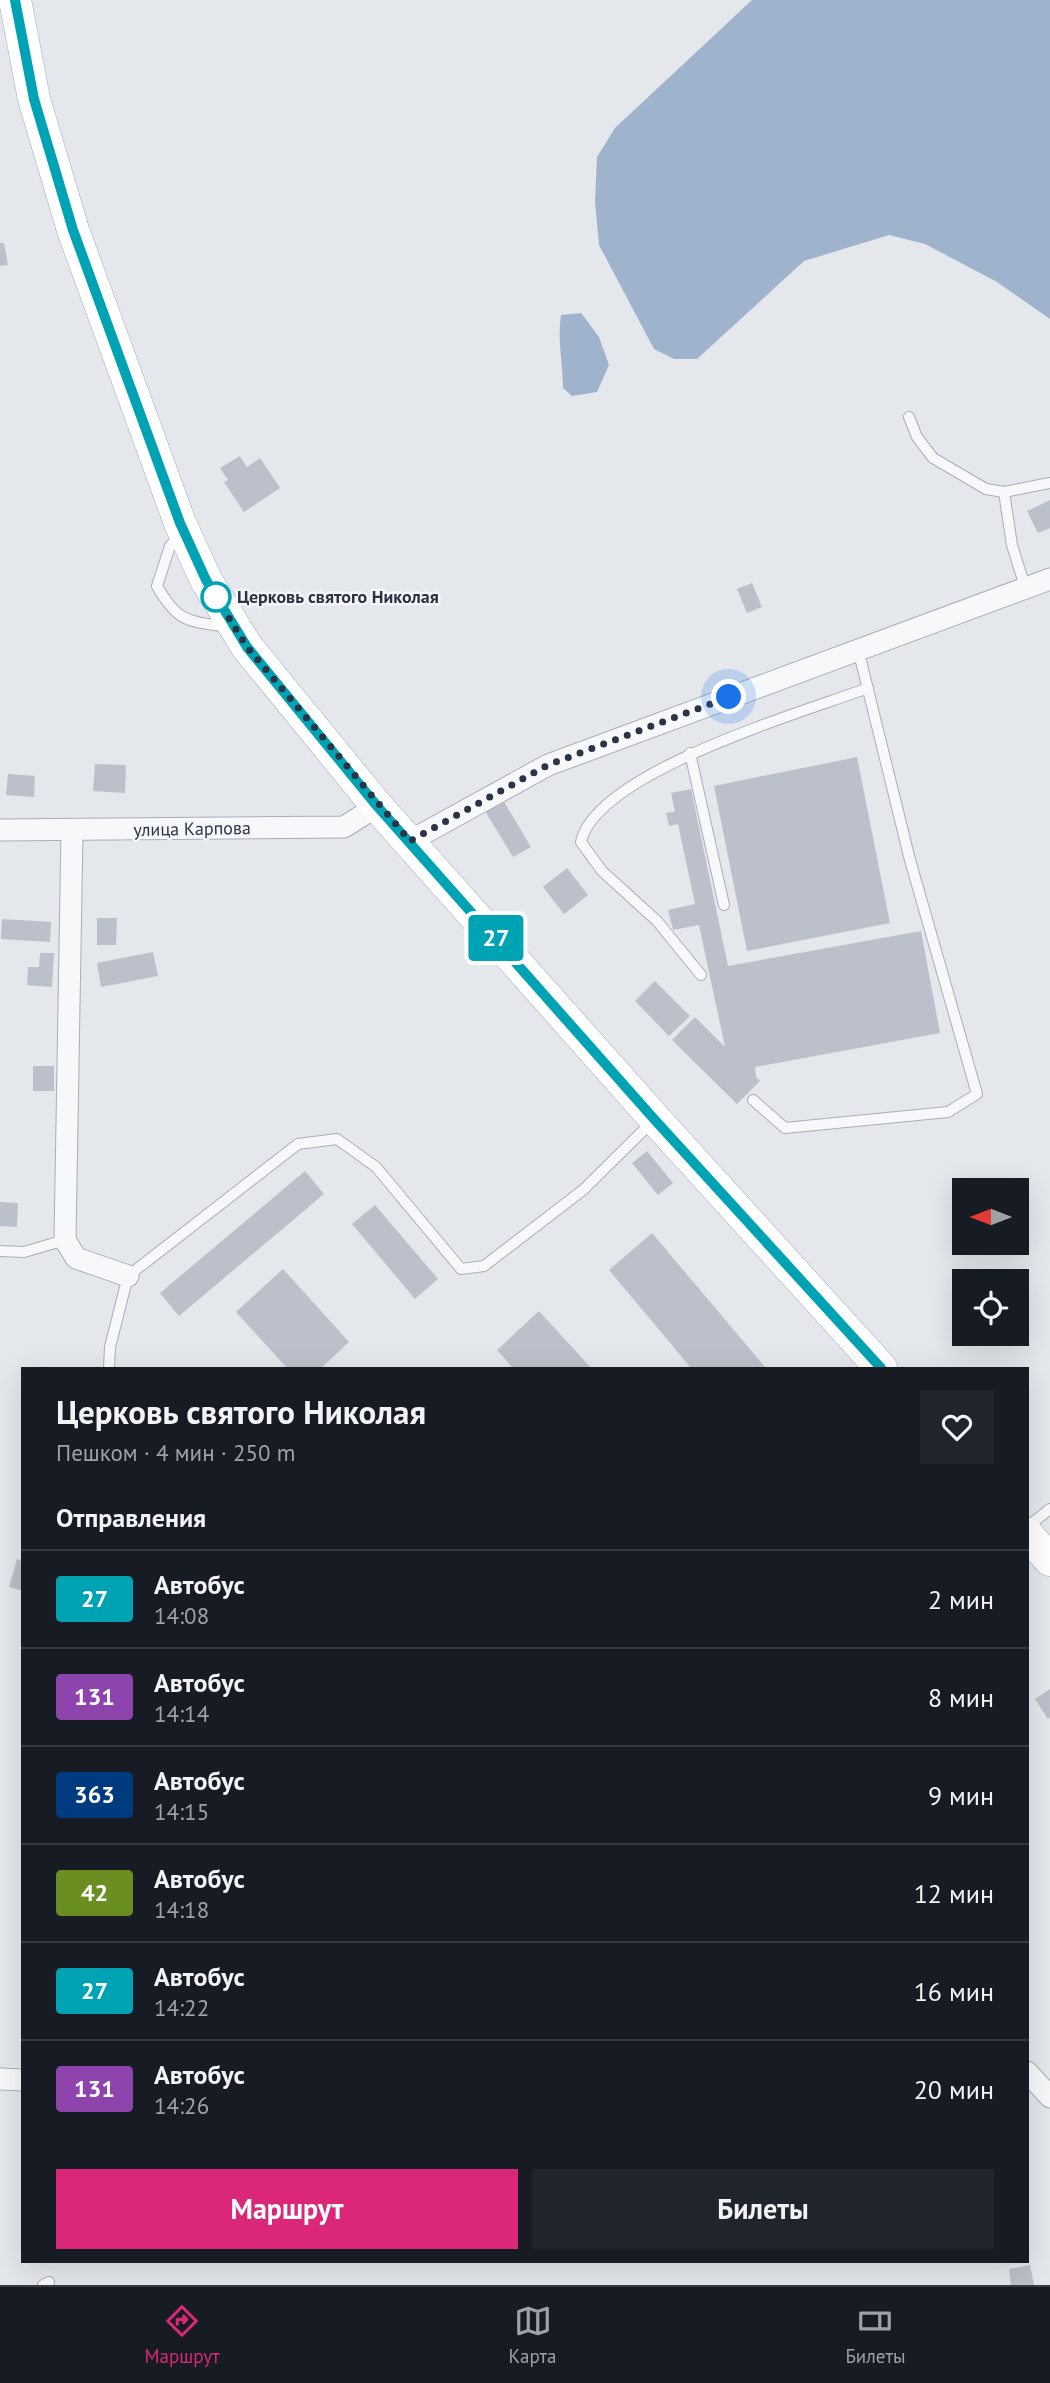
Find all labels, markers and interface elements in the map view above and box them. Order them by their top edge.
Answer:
marker: Церковь святого Николая [201,582,231,612]
place label: Церковь святого Николая [237,585,439,608]
your location [711,679,746,714]
street label: улица Карпова [133,816,251,841]
line badge: 27 [464,915,528,961]
text: 27 [482,922,510,953]
north arrow [952,1178,1029,1255]
map controls [952,1178,1029,1346]
button: locate [952,1269,1029,1346]
text: Церковь святого Николая [56,1390,426,1433]
button: heart [920,1390,994,1464]
text: Пешком · 4 мин · 250 m [56,1438,295,1467]
text: Отправления [56,1501,206,1534]
text: Автобус [154,1568,245,1601]
text: 27 [81,1583,108,1614]
text: 2 мин [928,1583,994,1616]
text: 14:08 [154,1601,209,1630]
text: Автобус [154,1666,245,1699]
text: 131 [74,1681,115,1712]
text: 8 мин [928,1681,994,1714]
text: 14:14 [154,1699,209,1728]
text: Автобус [154,1764,245,1797]
text: 363 [74,1779,115,1810]
text: 9 мин [928,1779,994,1812]
text: 14:15 [154,1797,209,1826]
text: Автобус [154,1862,245,1895]
text: 42 [81,1877,108,1908]
text: 12 мин [914,1877,994,1910]
text: 14:18 [154,1895,209,1924]
text: Автобус [154,1960,245,1993]
text: 27 [81,1975,108,2006]
text: 16 мин [914,1975,994,2008]
text: 14:22 [154,1993,209,2022]
text: Автобус [154,2058,245,2091]
text: 131 [74,2073,115,2104]
text: 20 мин [914,2073,994,2106]
text: 14:26 [154,2091,209,2120]
button: Маршрут [56,2169,518,2249]
button: Билеты [532,2169,994,2249]
tab: Маршрут [144,2302,220,2368]
tab: Карта [509,2302,557,2368]
tab: Билеты [845,2302,906,2368]

